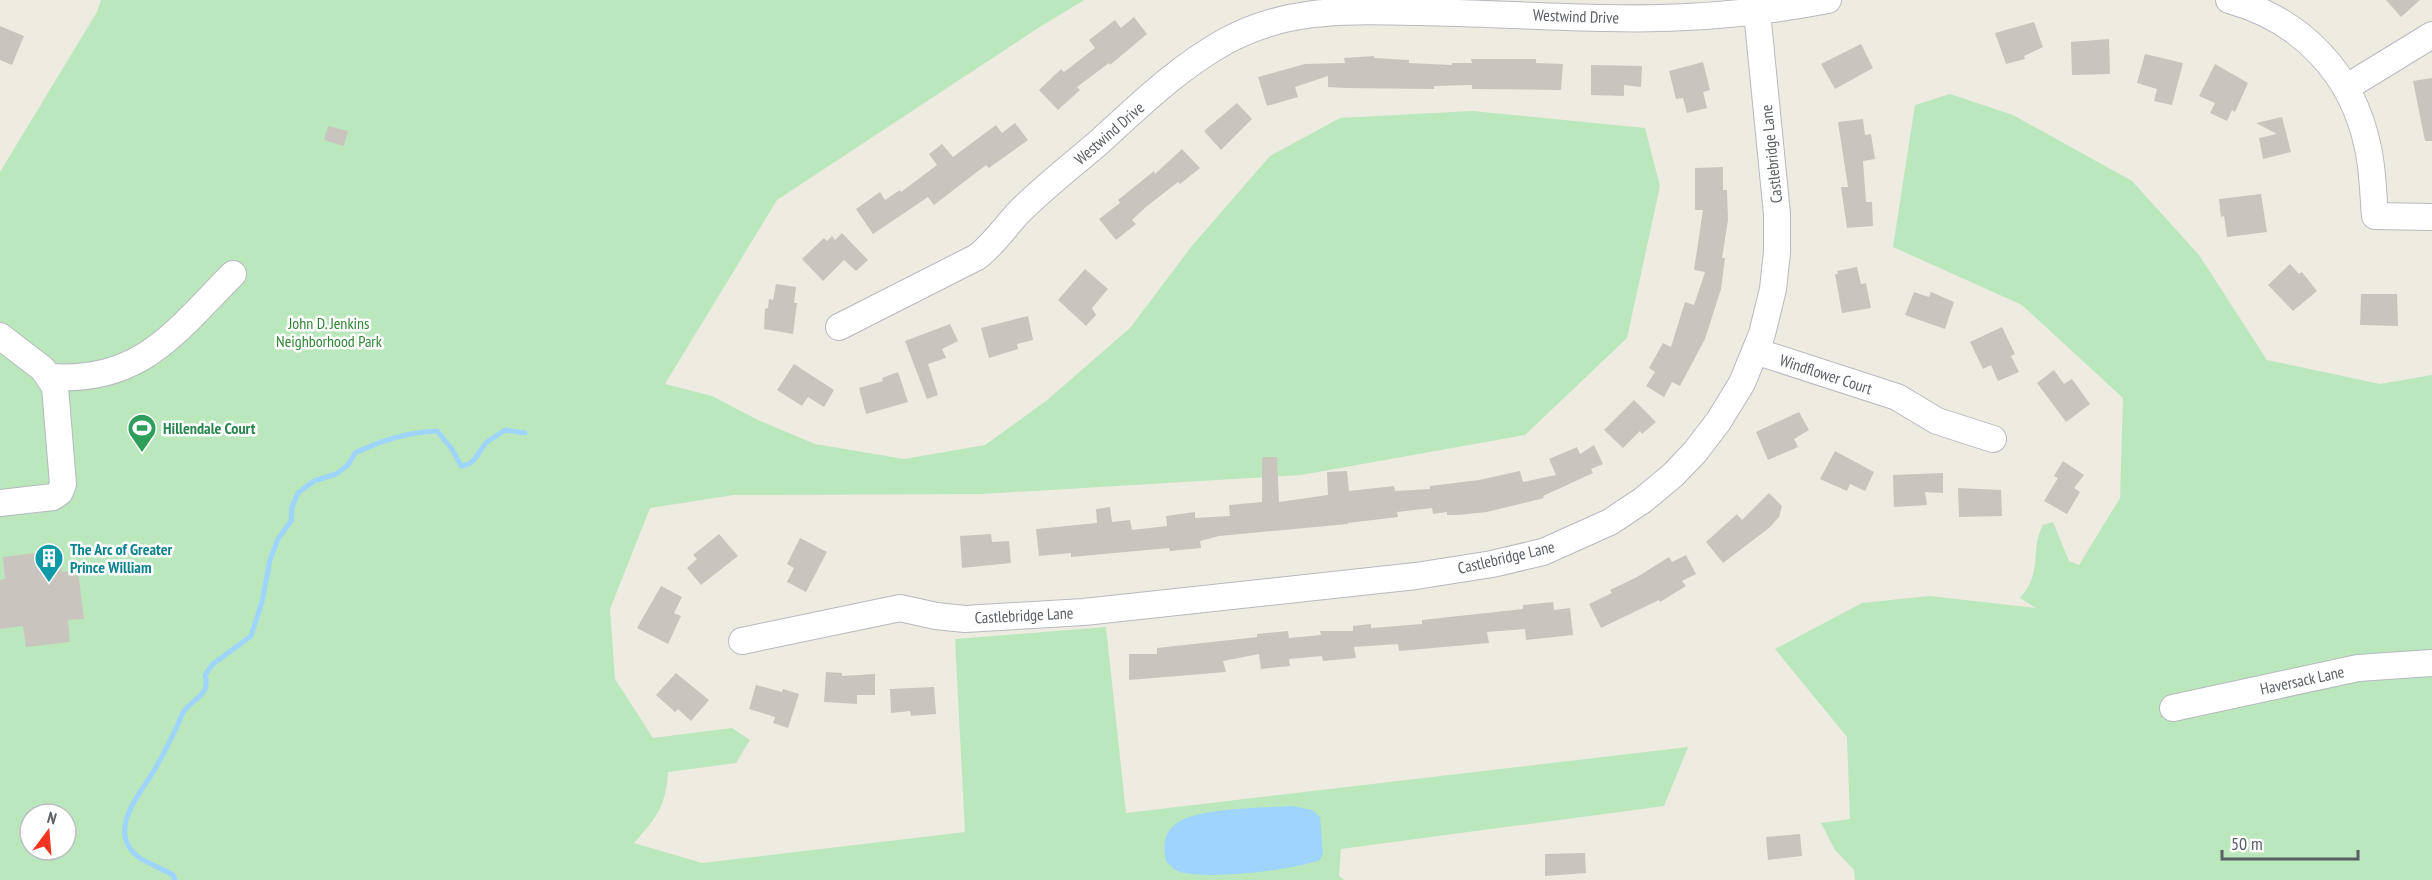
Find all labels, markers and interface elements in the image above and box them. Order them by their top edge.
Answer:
street label: Westwind Drive [1533,5,1619,27]
street label: Westwind Drive [1070,97,1148,169]
street label: Castlebridge Lane [1756,104,1786,204]
park label: John D. Jenkins Neighborhood Park [276,313,383,351]
street label: Windflower Court [1777,350,1875,399]
sports icon: Hillendale Court [126,412,158,454]
place label: Hillendale Court [163,418,256,438]
street label: Castlebridge Lane [1456,536,1556,578]
place label: The Arc of Greater Prince William [70,539,173,577]
building icon: The Arc of Greater Prince William [33,542,65,584]
street label: Castlebridge Lane [974,602,1074,628]
street label: Haversack Lane [2258,661,2346,699]
north arrow [18,802,78,862]
text: N [45,807,59,828]
scale bar [2222,823,2358,861]
text: 50 m [2231,832,2263,855]

